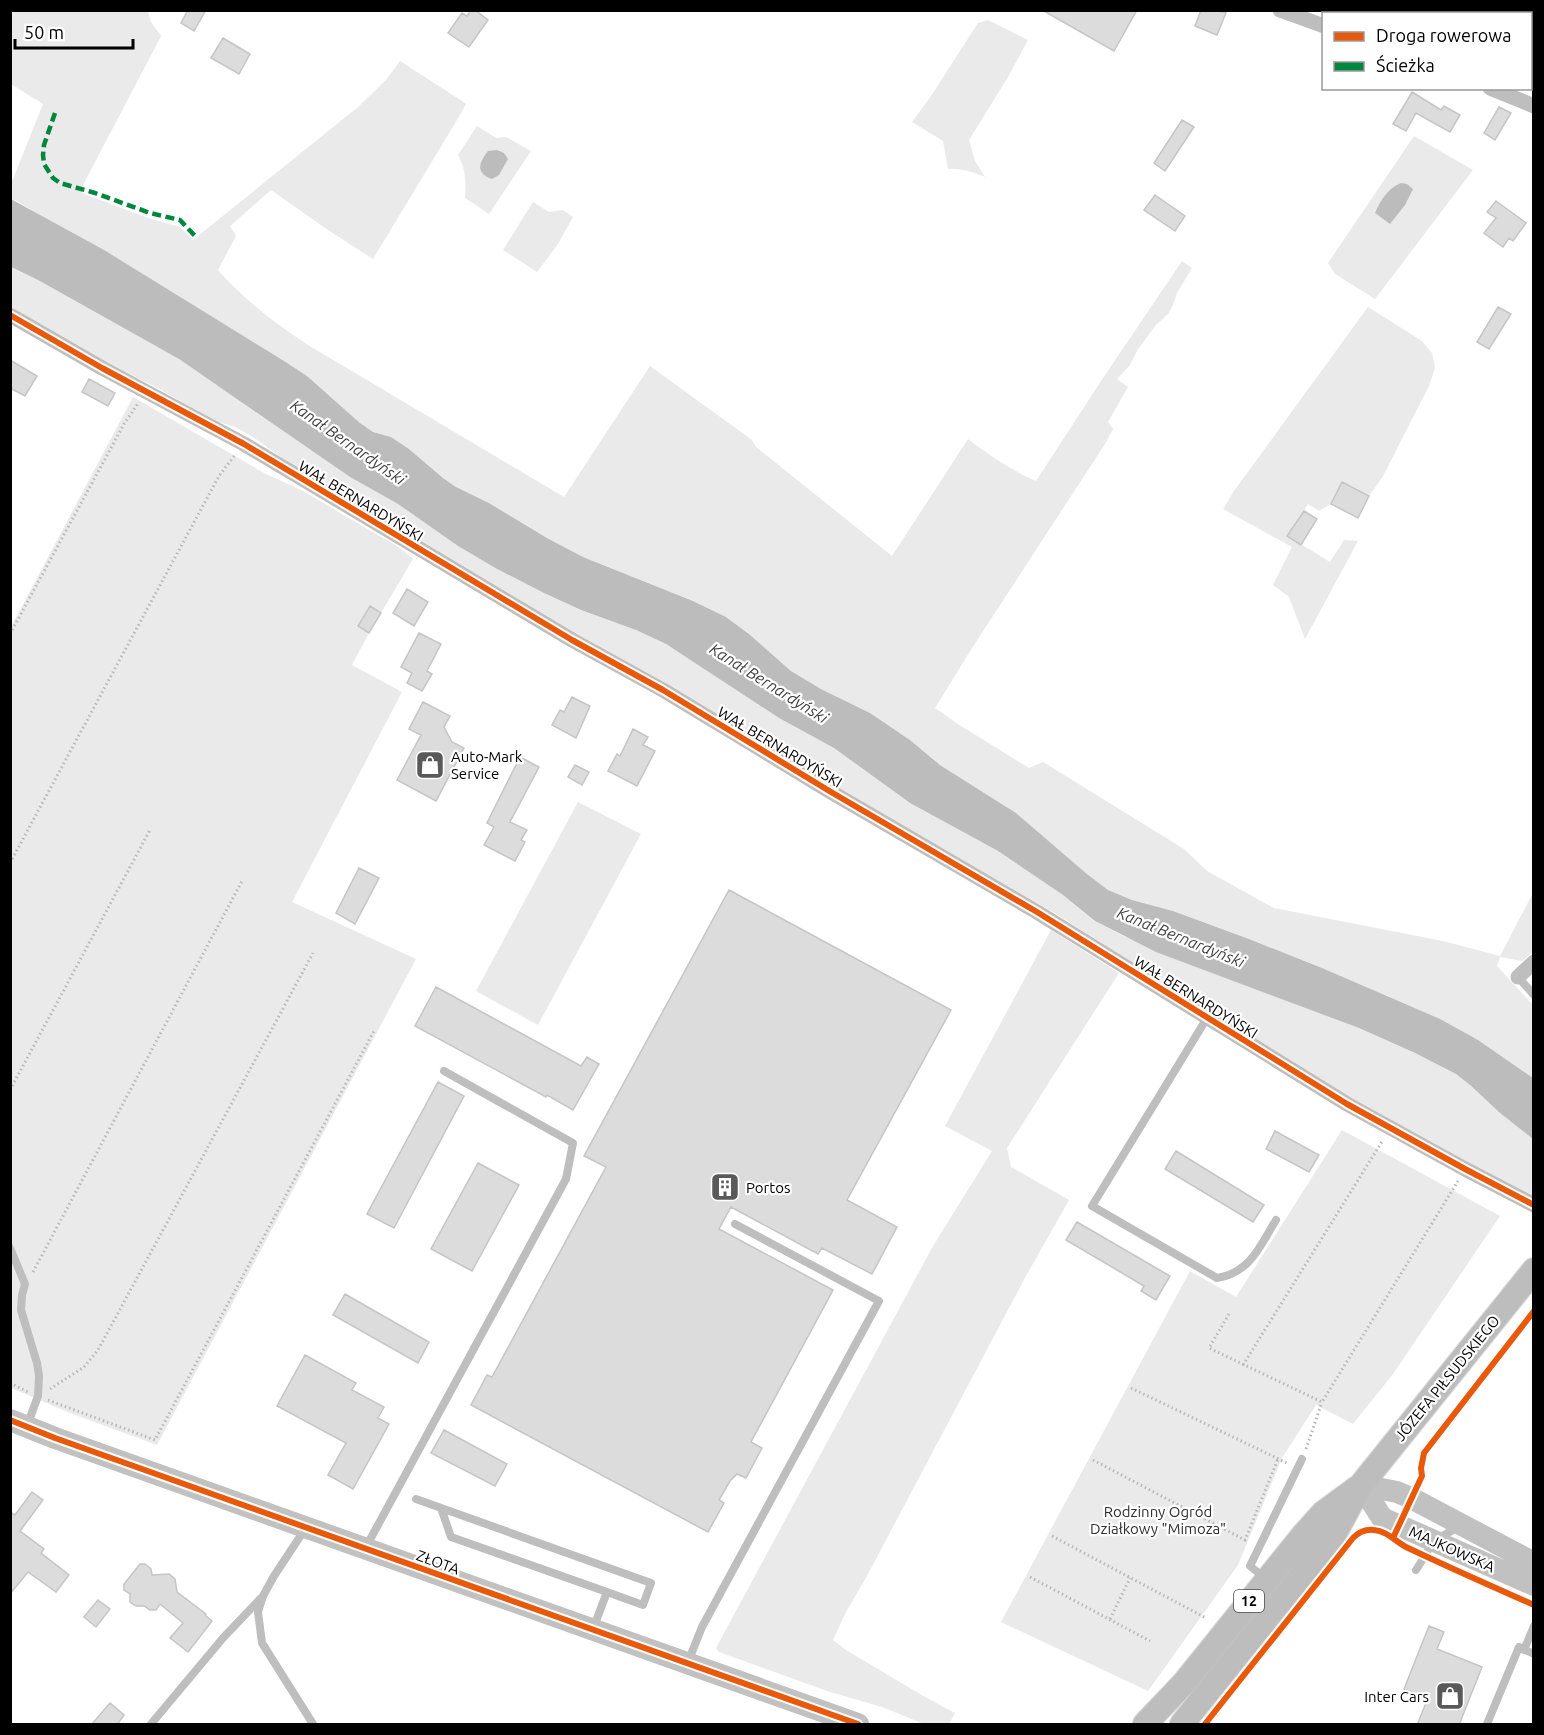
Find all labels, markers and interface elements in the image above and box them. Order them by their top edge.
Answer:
scale bar [15,12,134,50]
legend [1322,12,1532,90]
text: 50 m [24,22,64,42]
text: Droga rowerowa [1376,25,1512,45]
text: Ścieżka [1376,54,1435,75]
water label: Kanał Bernardyński [287,396,410,489]
street label: WAŁ BERNARDYŃSKI [296,457,426,545]
water label: Kanał Bernardyński [707,639,832,727]
street label: WAŁ BERNARDYŃSKI [715,703,845,791]
place label: Auto-Mark Service [451,748,523,782]
shop icon: Auto-Mark Service [414,749,446,781]
water label: Kanał Bernardyński [1115,903,1248,971]
street label: WAŁ BERNARDYŃSKI [1131,952,1261,1042]
building icon: Portos [709,1171,741,1203]
place label: Portos [746,1179,790,1196]
street label: JÓZEFA PIŁSUDSKIEGO [1391,1312,1503,1444]
park label: Rodzinny Ogród Działkowy "Mimoza" [1090,1503,1226,1537]
street label: MAJKOWSKA [1406,1523,1498,1576]
street label: ZŁOTA [414,1546,462,1578]
road number: 12 [1234,1590,1264,1612]
shop icon: Inter Cars [1434,1680,1466,1712]
place label: Inter Cars [1364,1688,1429,1705]

